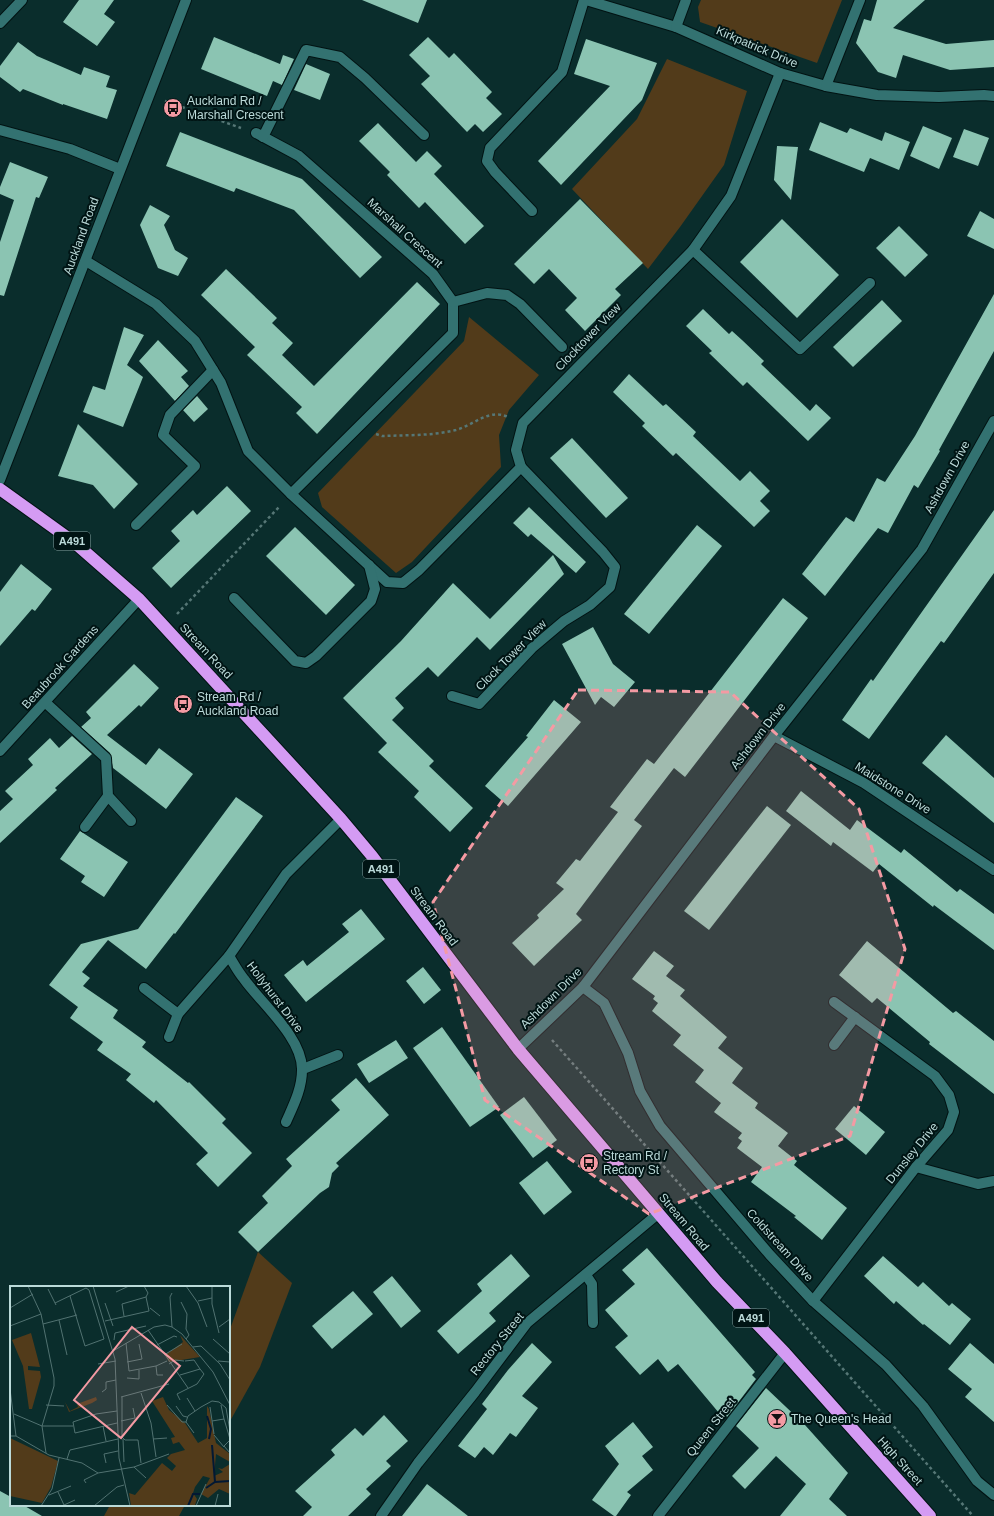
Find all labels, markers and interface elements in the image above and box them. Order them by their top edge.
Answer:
street label: Kirkpatrick Drive [714,23,800,71]
place label: Auckland Rd / Marshall Crescent [187,94,284,122]
bus stop icon: Auckland Rd / Marshall Crescent [162,97,184,119]
street label: Auckland Road [61,195,101,277]
street label: Marshall Crescent [364,195,446,271]
street label: Clocktower View [552,300,624,374]
street label: Ashdown Drive [921,438,973,516]
road number: A491 [54,532,90,550]
street label: Clock Tower View [473,616,550,693]
street label: Stream Road [177,620,235,682]
street label: Beaubrook Gardens [19,622,101,712]
place label: Stream Rd / Auckland Road [197,690,278,718]
bus stop icon: Stream Rd / Auckland Road [172,693,194,715]
street label: Ashdown Drive [728,700,789,772]
street label: Maidstone Drive [853,759,934,817]
road number: A491 [363,860,399,878]
street label: Stream Road [407,884,461,948]
street label: Hollyhurst Drive [244,959,306,1035]
street label: Ashdown Drive [518,964,585,1031]
street label: Dunsley Drive [883,1119,941,1186]
place label: Stream Rd / Rectory St [603,1149,668,1177]
bus stop icon: Stream Rd / Rectory St [578,1152,600,1174]
street label: Stream Road [656,1190,712,1254]
street label: Coldstream Drive [744,1206,816,1284]
inset map [10,1286,230,1506]
street label: Rectory Street [467,1309,527,1378]
road number: A491 [733,1309,769,1327]
street label: Queen Street [684,1394,739,1459]
bar icon: The Queen's Head [766,1408,788,1430]
place label: The Queen's Head [791,1412,891,1426]
street label: High Street [875,1434,926,1488]

